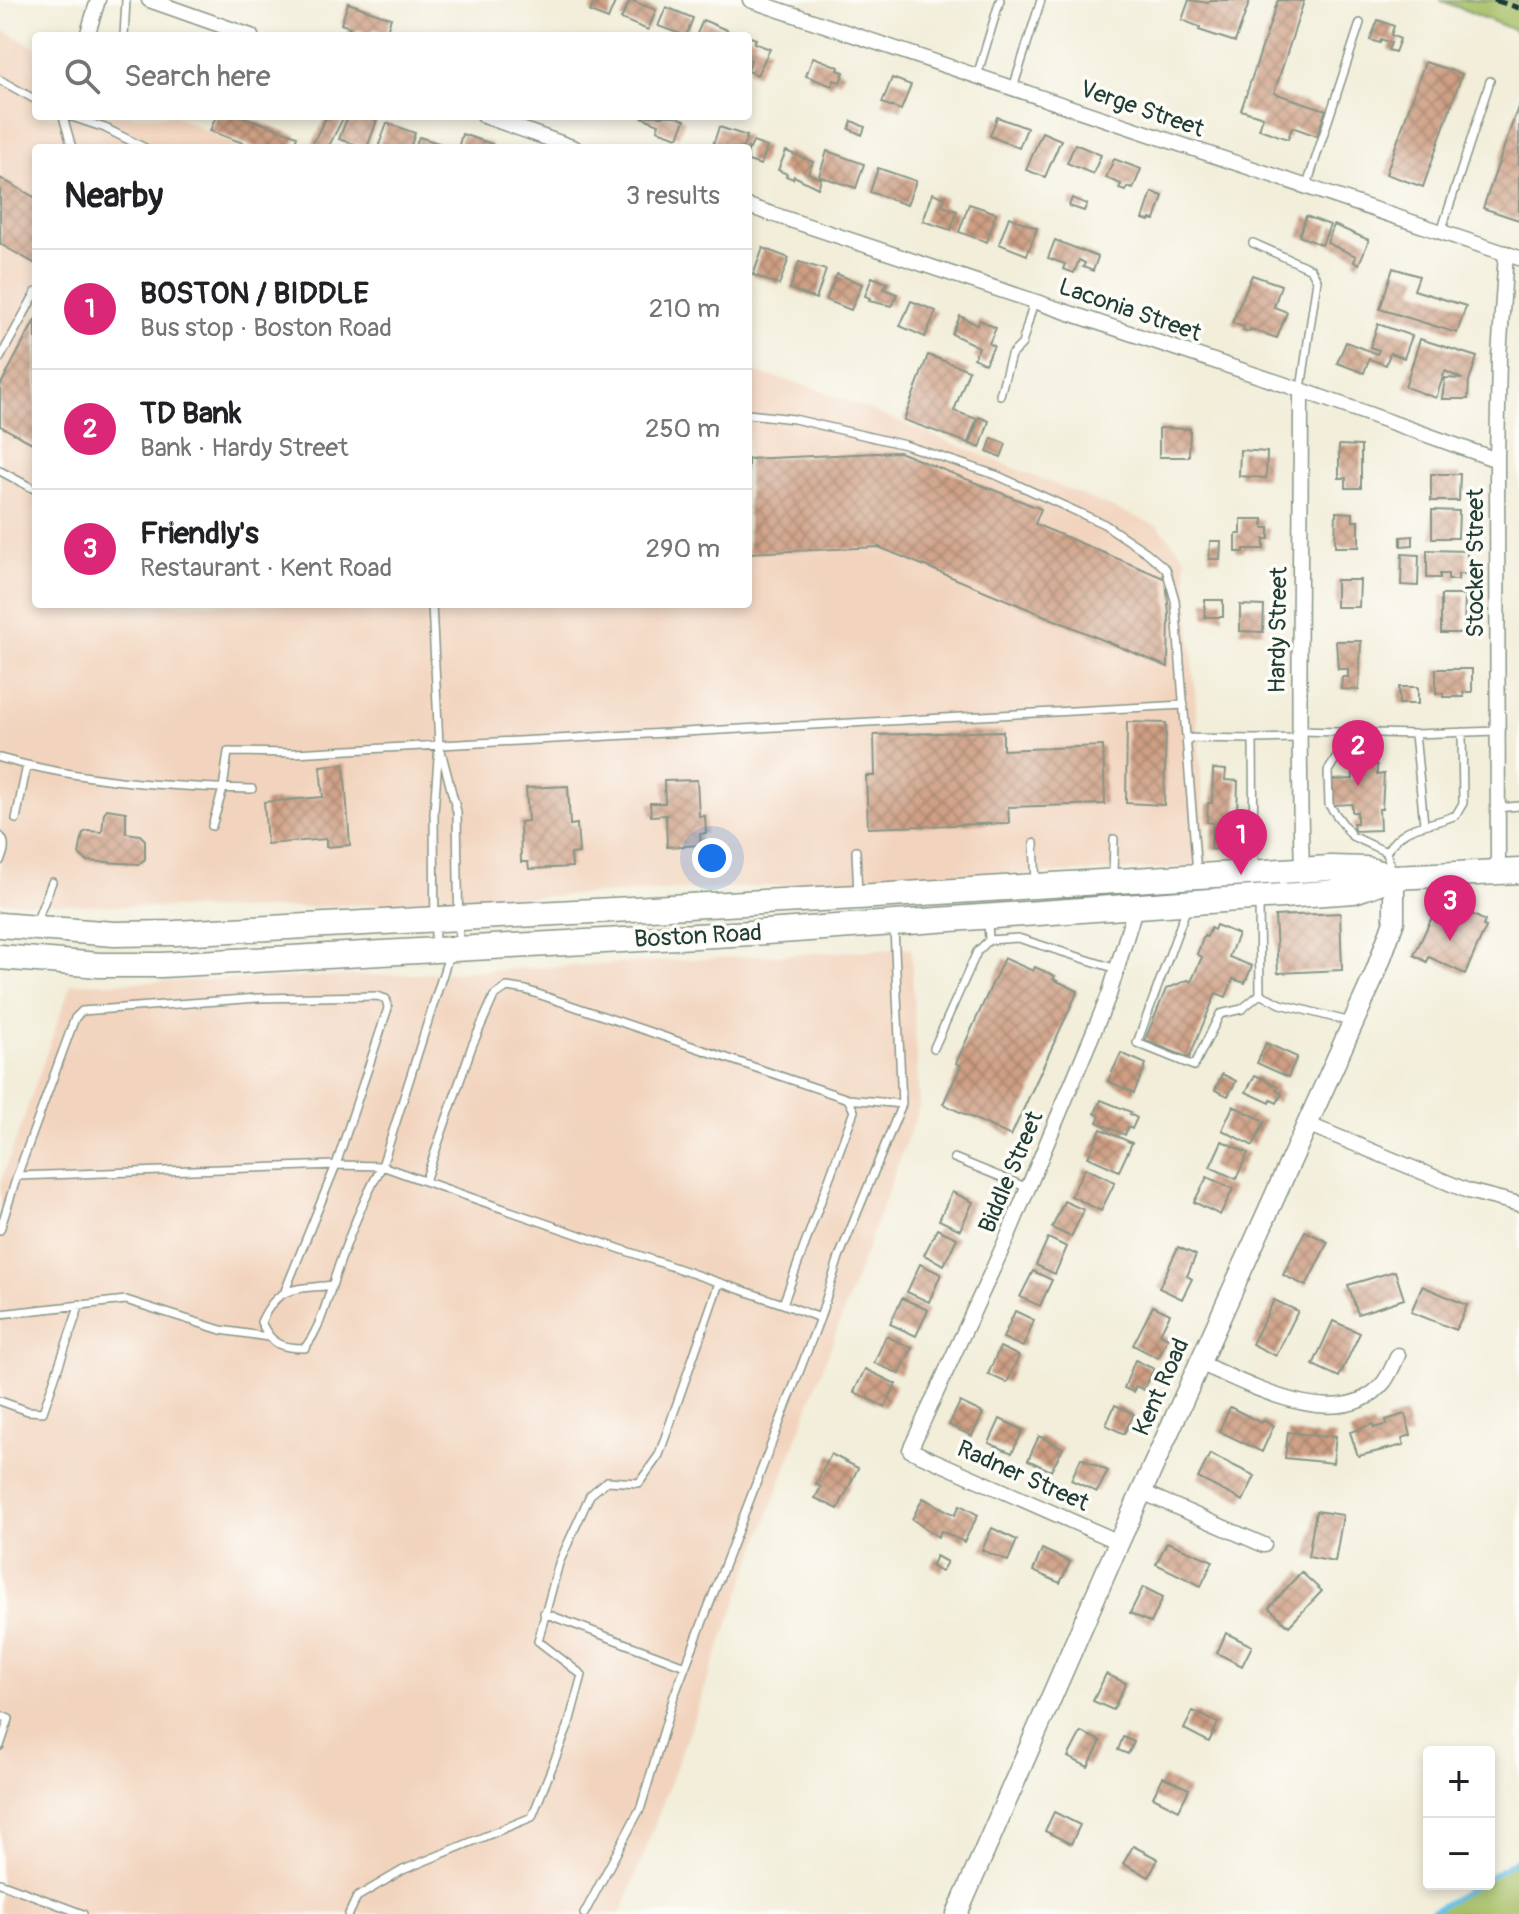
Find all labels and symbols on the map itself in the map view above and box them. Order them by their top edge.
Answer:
street label: Verge Street [1076,74,1208,144]
street label: Laconia Street [1055,272,1205,348]
street label: Stocker Street [1461,488,1490,638]
street label: Hardy Street [1262,566,1294,694]
pin: 2 [1332,720,1384,786]
pin: 1 [1215,809,1267,875]
your location [692,838,732,878]
pin: 3 [1424,875,1476,941]
street label: Boston Road [633,918,763,954]
street label: Biddle Street [972,1107,1050,1237]
street label: Kent Road [1127,1334,1195,1440]
street label: Radner Street [953,1434,1094,1518]

